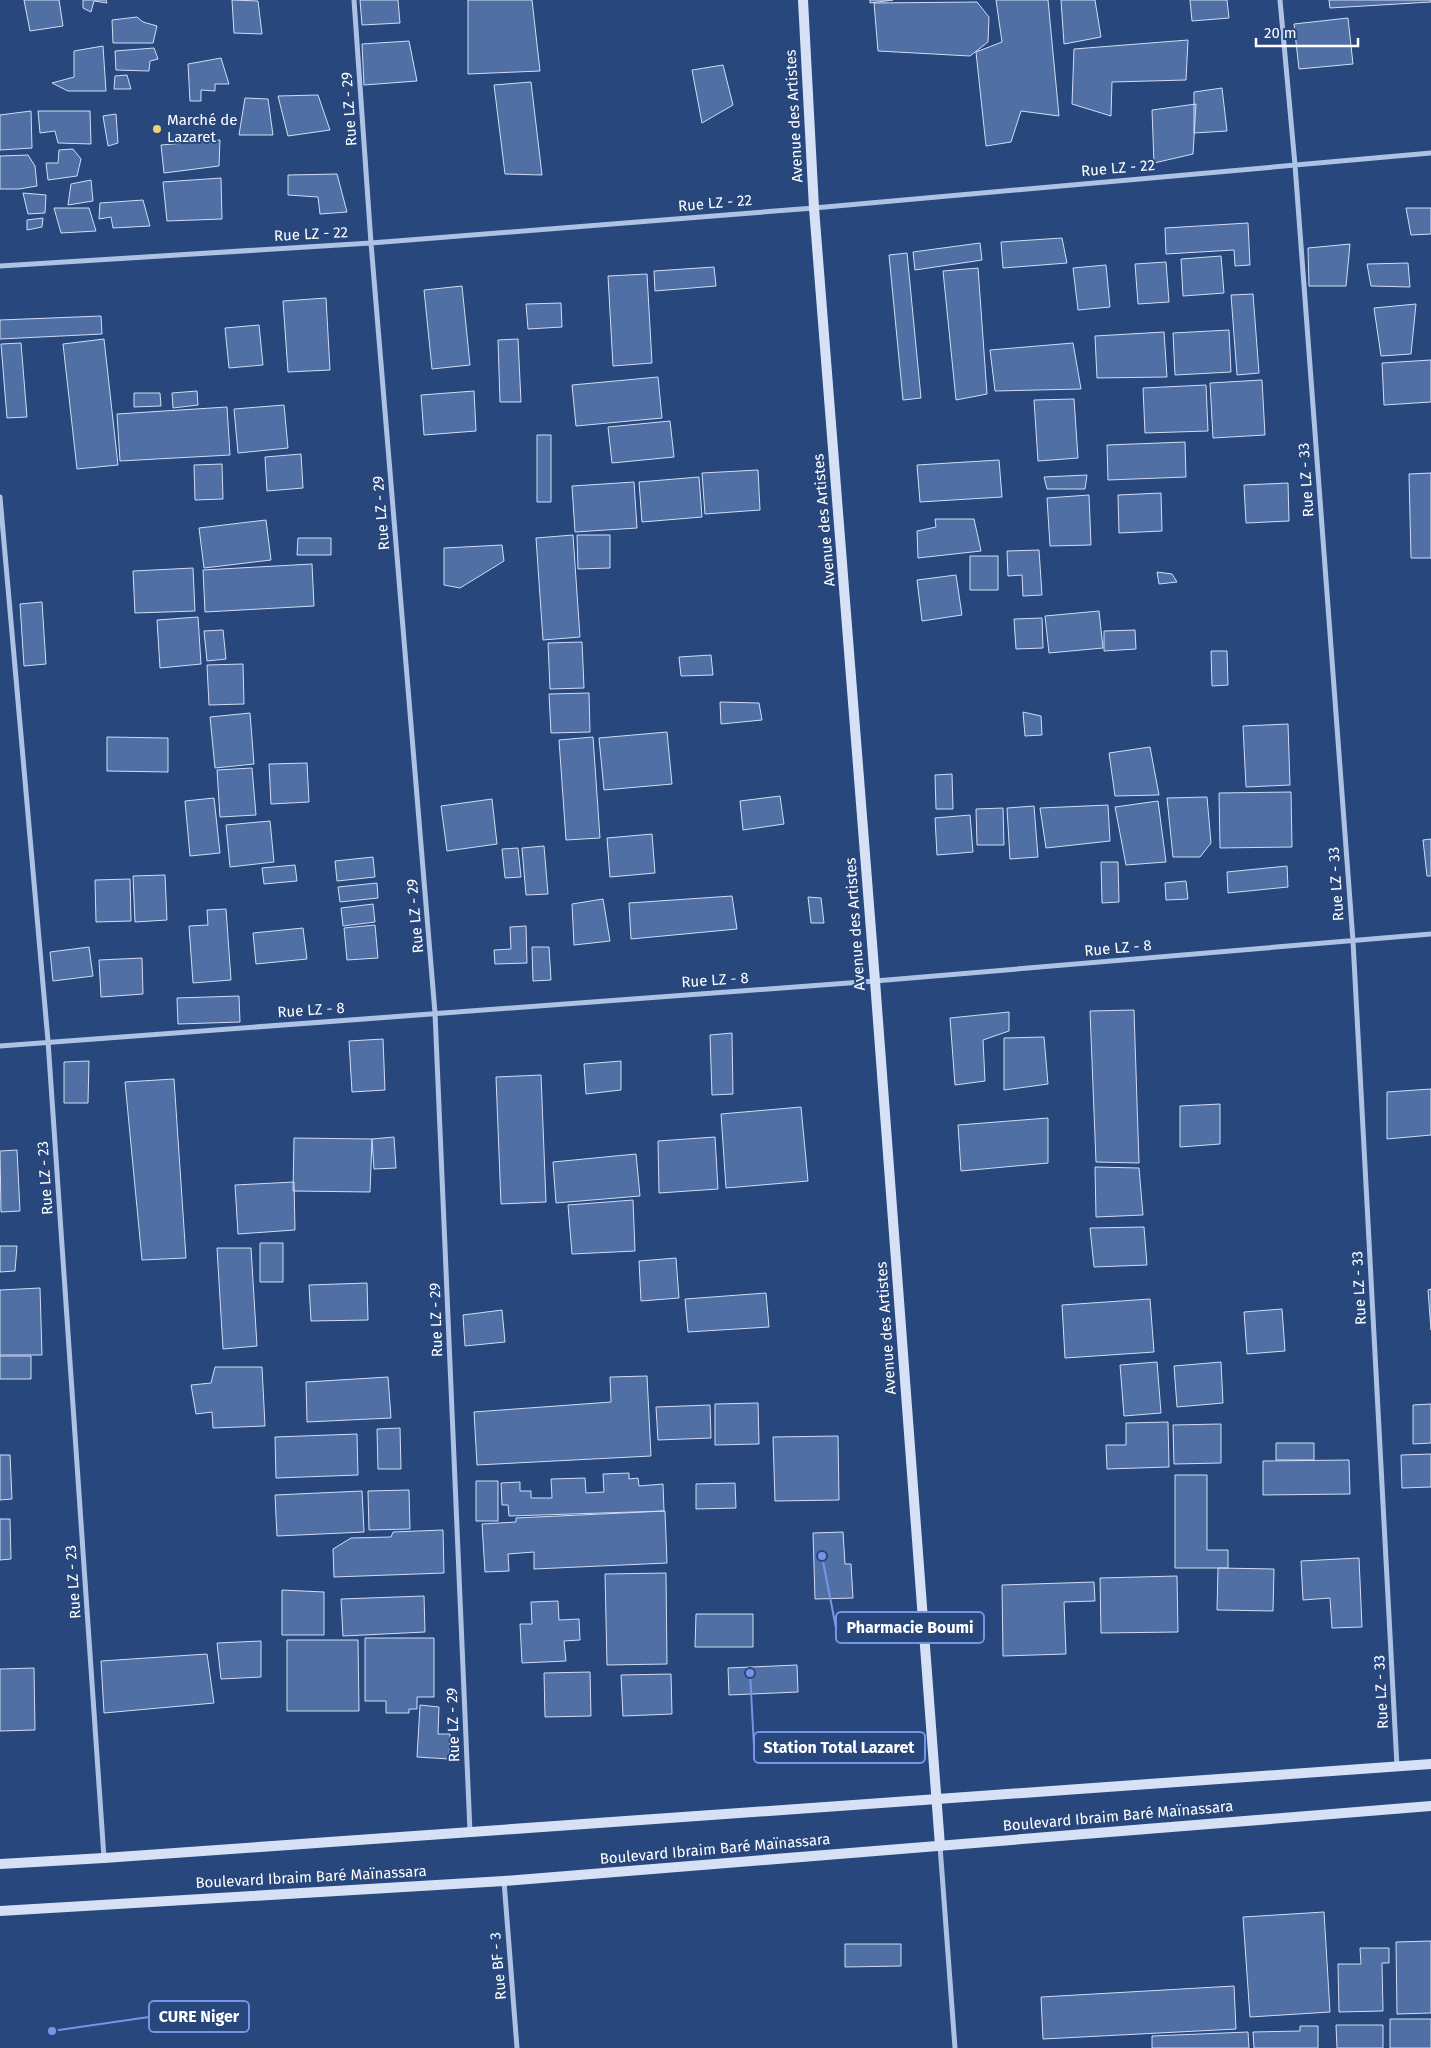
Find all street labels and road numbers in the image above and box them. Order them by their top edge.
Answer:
street label: Avenue des Artistes [782,49,806,183]
street label: Rue LZ - 29 [337,71,361,147]
street label: Rue LZ - 22 [1080,156,1156,180]
street label: Rue LZ - 22 [677,191,753,215]
street label: Rue LZ - 22 [274,223,348,245]
street label: Rue LZ - 33 [1294,442,1318,518]
street label: Avenue des Artistes [809,453,839,587]
street label: Rue LZ - 29 [369,475,393,551]
street label: Rue LZ - 33 [1324,846,1348,922]
street label: Avenue des Artistes [841,857,869,991]
street label: Rue LZ - 29 [403,878,427,954]
street label: Rue LZ - 8 [1084,936,1152,960]
street label: Rue LZ - 8 [681,969,749,991]
street label: Rue LZ - 8 [277,999,345,1021]
street label: Rue LZ - 23 [33,1140,57,1216]
street label: Rue LZ - 33 [1348,1250,1370,1326]
street label: Avenue des Artistes [872,1261,900,1395]
street label: Rue LZ - 29 [426,1282,446,1357]
street label: Rue LZ - 23 [61,1544,85,1620]
street label: Rue LZ - 33 [1370,1654,1392,1730]
street label: Rue LZ - 29 [443,1687,463,1762]
street label: Boulevard Ibraim Baré Maïnassara [1002,1797,1234,1835]
street label: Boulevard Ibraim Baré Maïnassara [599,1830,831,1868]
street label: Boulevard Ibraim Baré Maïnassara [195,1862,427,1892]
street label: Rue BF - 3 [486,1931,510,2001]

